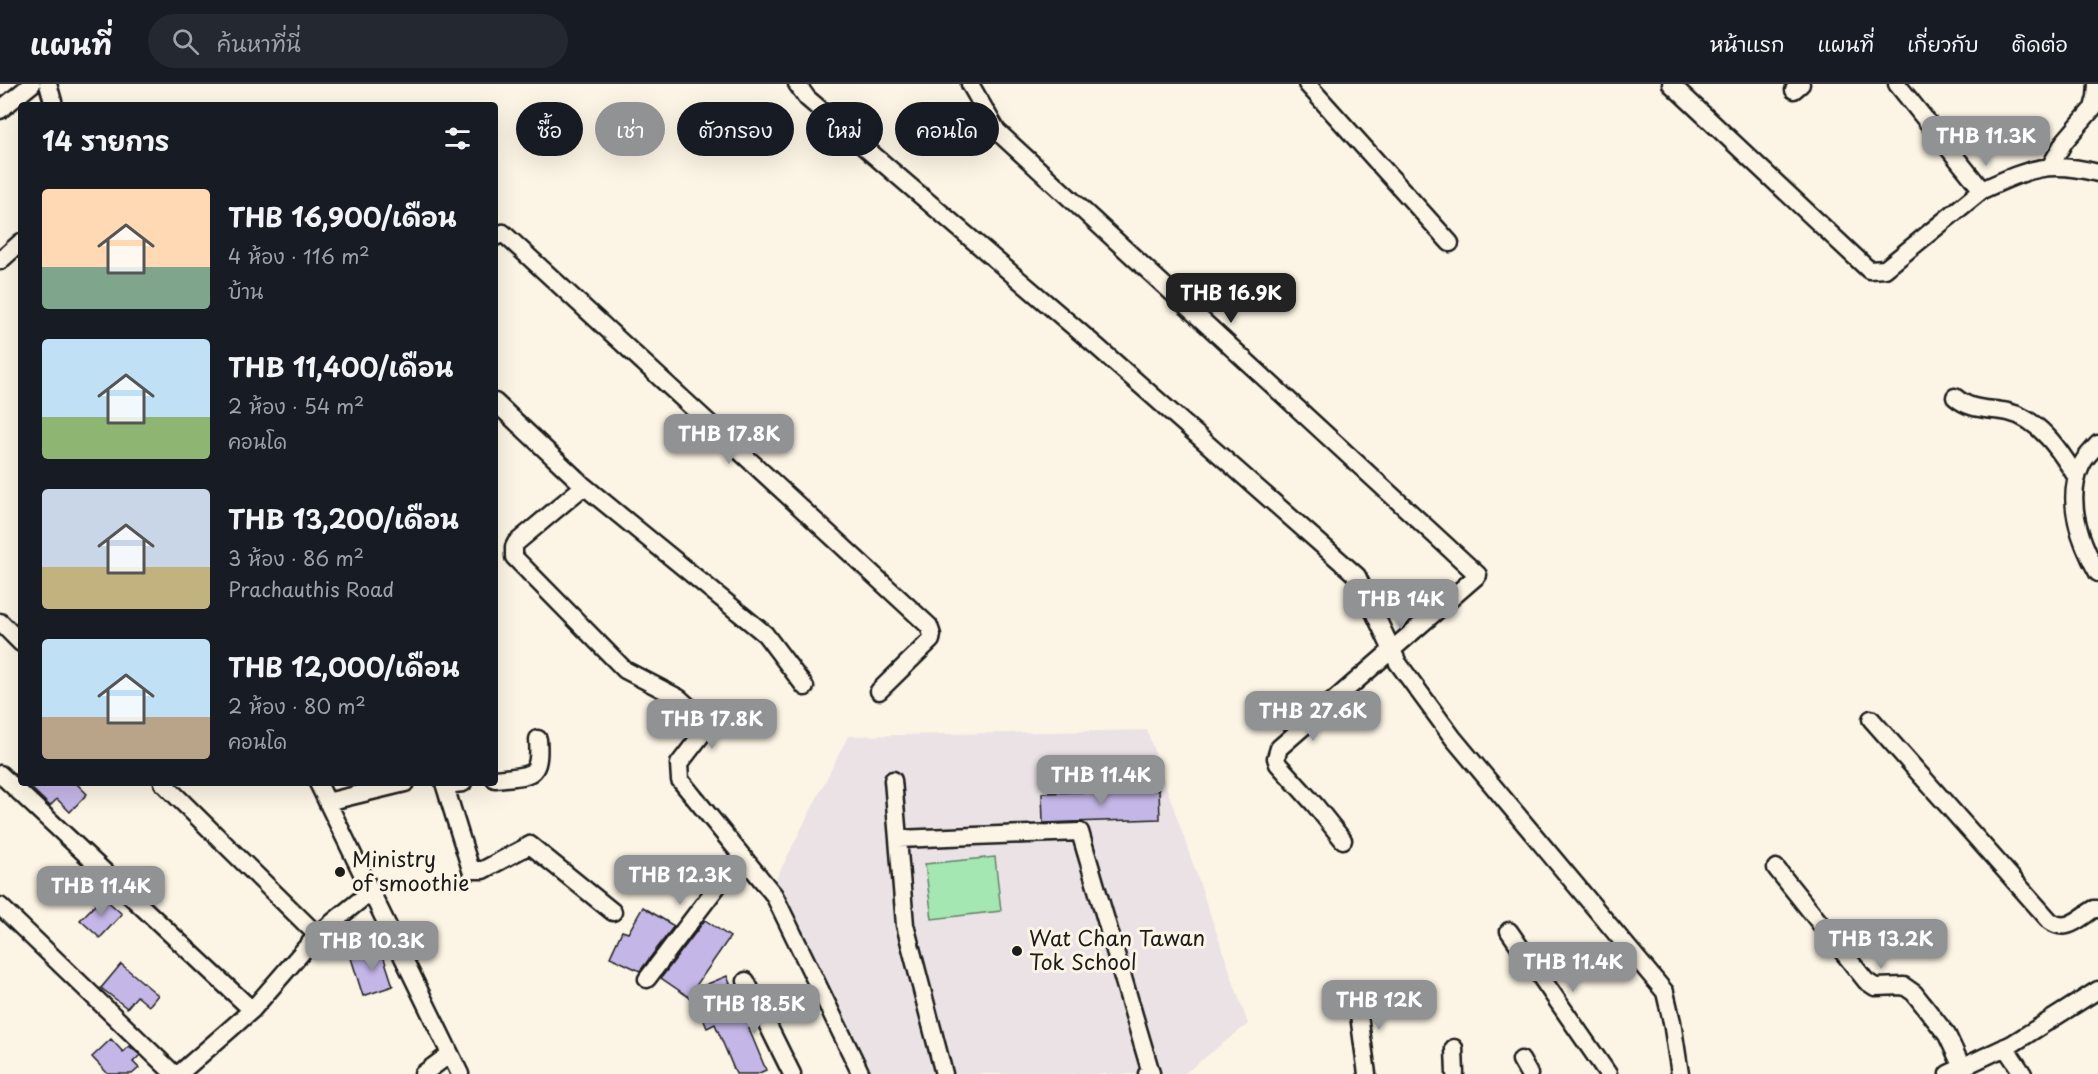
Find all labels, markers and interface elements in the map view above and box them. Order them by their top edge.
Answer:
search box [148,14,568,68]
text: แผนที่ [30,22,112,65]
icon: search [169,25,202,58]
text: ค้นหาที่นี่ [217,26,301,59]
text: หน้าแรก [1710,27,1785,59]
text: แผนที่ [1818,27,1874,59]
text: เกี่ยวกับ [1907,27,1979,59]
text: ติดต่อ [2012,27,2068,59]
chip: ซื้อ [516,102,583,156]
chip: เช่า [595,102,665,156]
chip: ตัวกรอง [677,102,794,156]
chip: ใหม่ [806,102,883,156]
chip: คอนโด [895,102,999,156]
pin: THB 11.3K [1917,116,2055,167]
text: THB 11.3K [1936,120,2036,150]
text: 14 รายการ [42,121,169,160]
icon: filters [441,122,474,155]
text: THB 16,900/เดือน [228,197,457,236]
icon: home [90,213,162,285]
text: 4 ห้อง · 116 m² [228,241,370,271]
pin: THB 16.9K [1162,273,1300,324]
text: บ้าน [228,276,263,306]
text: THB 16.9K [1180,277,1282,307]
text: THB 11,400/เดือน [228,347,453,386]
icon: home [90,363,162,435]
text: 2 ห้อง · 54 m² [228,391,364,421]
pin: THB 17.8K [660,414,798,465]
text: THB 17.8K [678,418,780,448]
text: คอนโด [228,426,287,456]
text: THB 13,200/เดือน [228,499,459,538]
icon: home [90,513,162,585]
text: 3 ห้อง · 86 m² [228,543,364,573]
text: Prachauthis Road [228,574,394,604]
pin: THB 14K [1346,579,1456,630]
text: THB 14K [1357,583,1445,613]
text: THB 12,000/เดือน [228,647,460,686]
icon: home [90,663,162,735]
text: 2 ห้อง · 80 m² [228,691,366,721]
pin: THB 27.6K [1244,691,1382,742]
text: THB 27.6K [1259,695,1367,725]
pin: THB 17.8K [643,699,781,750]
text: THB 17.8K [661,703,763,733]
text: คอนโด [228,726,287,756]
pin: THB 11.4K [1032,755,1170,806]
text: THB 11.4K [1051,759,1151,789]
place label: Ministry of smoothie [352,842,469,898]
pin: THB 12.3K [611,855,749,906]
text: THB 12.3K [628,859,732,889]
marker: Ministry of smoothie [333,865,347,879]
pin: THB 11.4K [32,866,170,917]
text: THB 11.4K [51,870,151,900]
pin: THB 13.2K [1812,919,1950,970]
pin: THB 10.3K [303,921,441,972]
place label: Wat Chan Tawan Tok School [1029,921,1205,977]
text: THB 13.2K [1828,923,1934,953]
text: THB 10.3K [319,925,425,955]
pin: THB 11.4K [1504,942,1642,993]
marker: Wat Chan Tawan Tok School [1010,944,1024,958]
text: THB 11.4K [1523,946,1623,976]
pin: THB 12K [1324,980,1434,1031]
pin: THB 18.5K [685,984,823,1035]
text: THB 12K [1336,984,1422,1014]
text: THB 18.5K [703,988,805,1018]

